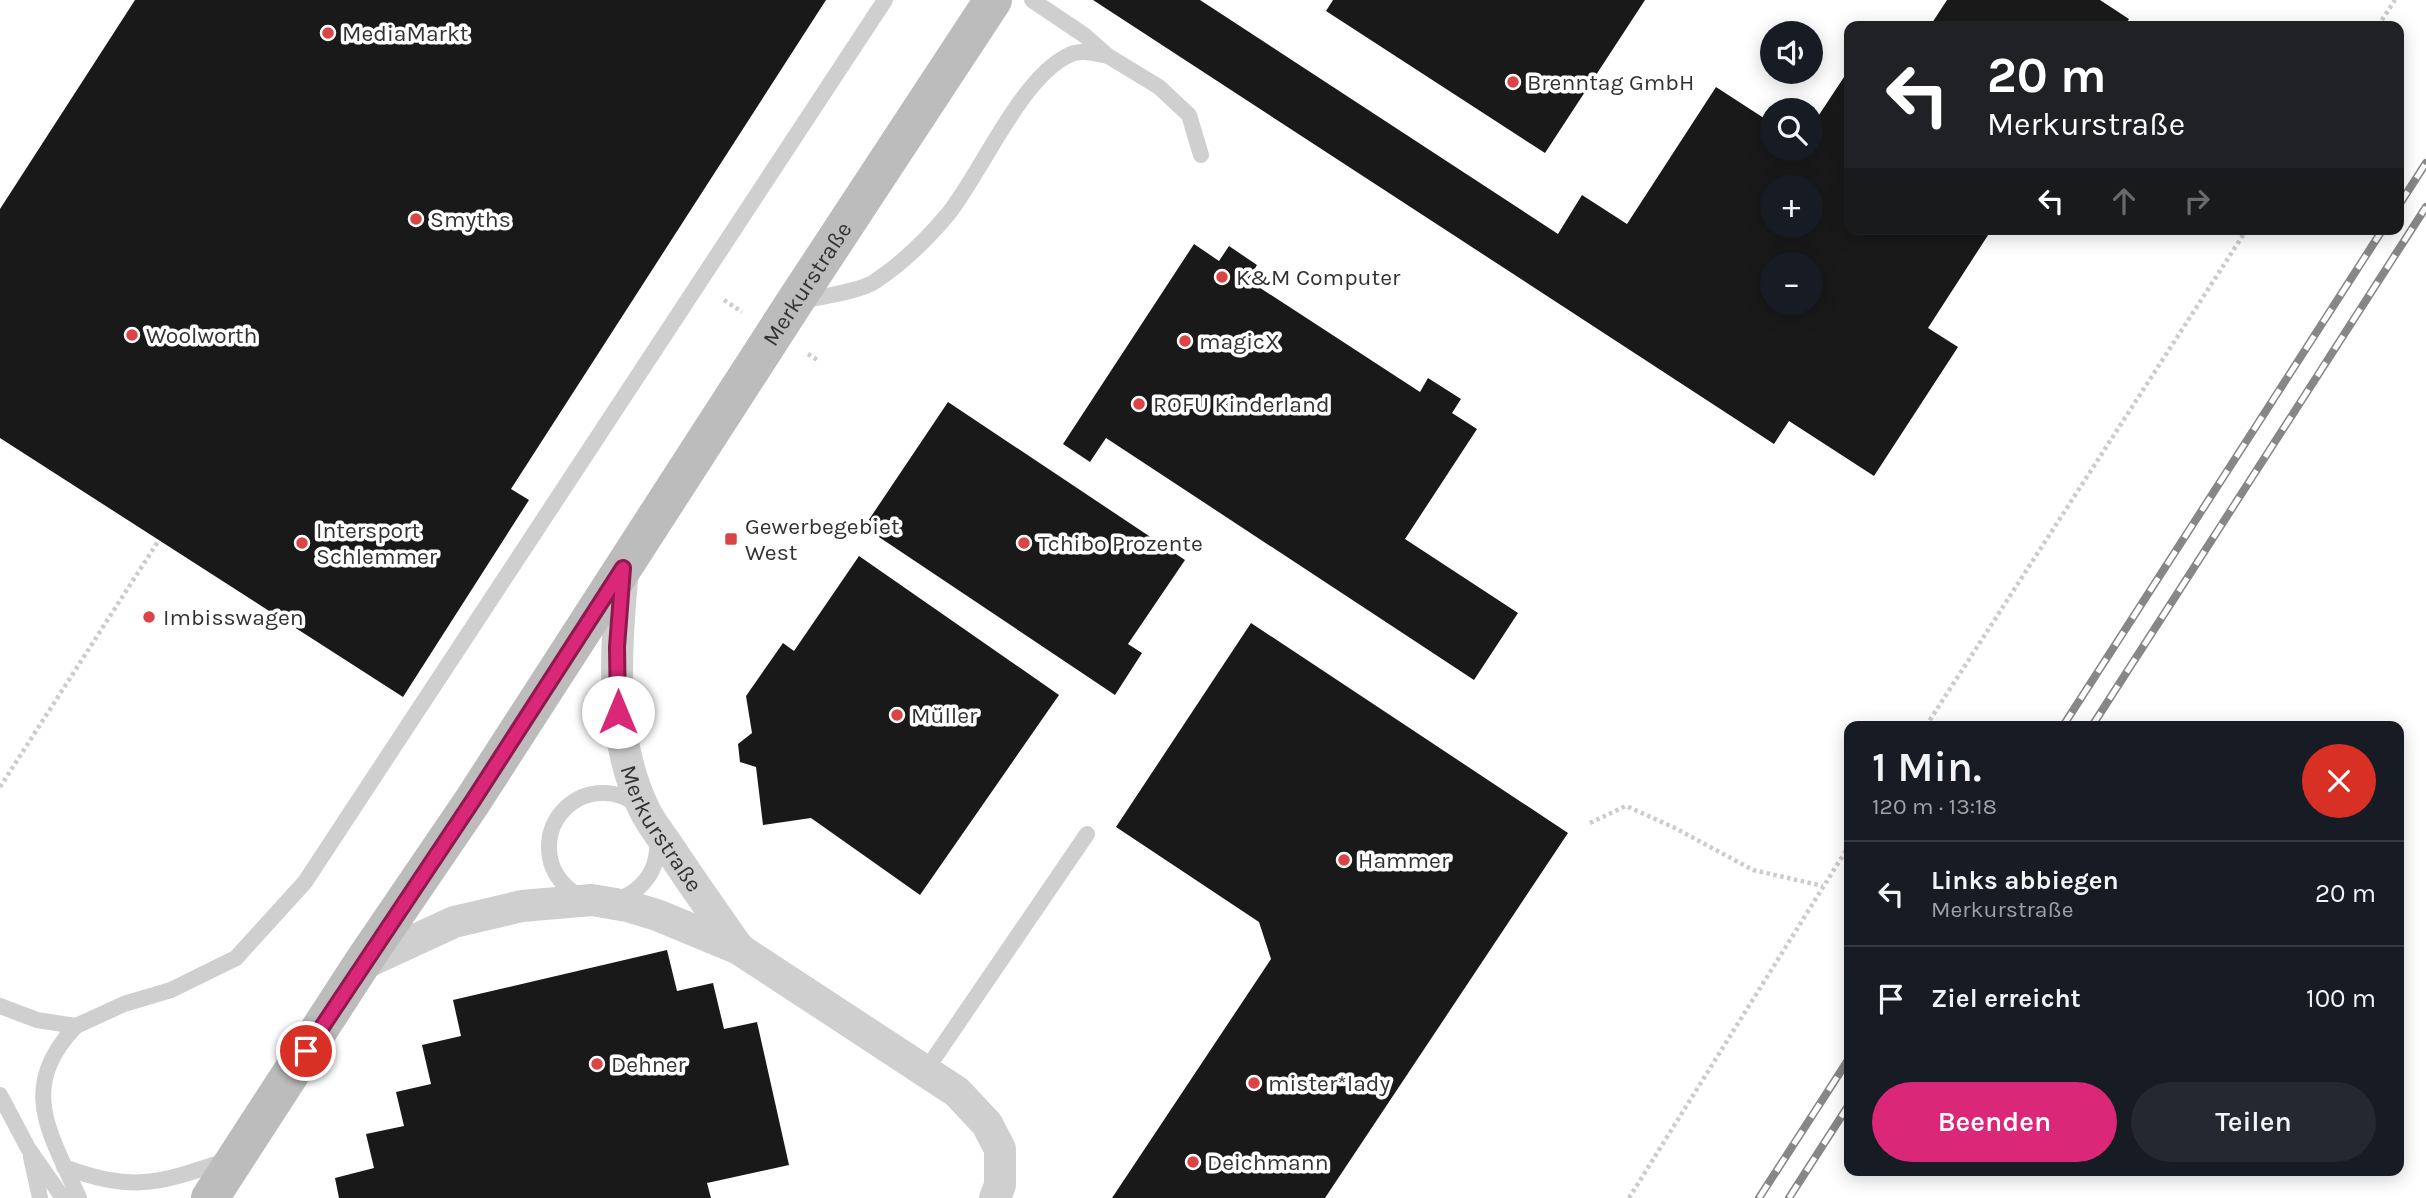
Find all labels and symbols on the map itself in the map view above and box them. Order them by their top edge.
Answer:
place label: MediaMarkt [342,20,469,47]
marker: MediaMarkt [320,25,336,41]
place label: Brenntag GmbH [1527,69,1694,96]
marker: Brenntag GmbH [1505,74,1521,90]
place label: Smyths [430,206,511,233]
marker: Smyths [408,211,424,227]
street label: Merkurstraße [757,217,858,351]
place label: K&M Computer [1236,264,1401,291]
marker: K&M Computer [1214,269,1230,285]
place label: Woolworth [146,322,257,349]
marker: Woolworth [124,327,140,343]
place label: magicX [1199,328,1280,355]
marker: magicX [1177,333,1193,349]
place label: ROFU Kinderland [1153,391,1330,418]
marker: ROFU Kinderland [1131,396,1147,412]
place label: Gewerbegebiet West [745,513,900,566]
place label: Intersport Schlemmer [316,517,438,570]
place label: Tchibo Prozente [1038,530,1203,557]
marker: Gewerbegebiet West [723,531,739,547]
marker: Intersport Schlemmer [294,535,310,551]
marker: Tchibo Prozente [1016,535,1032,551]
place label: Imbisswagen [163,604,304,631]
marker: Imbisswagen [141,609,157,625]
position arrow [581,675,655,749]
place label: Müller [911,702,978,729]
marker: Müller [889,707,905,723]
street label: Merkurstraße [615,762,708,897]
place label: Hammer [1358,847,1450,874]
marker: Hammer [1336,852,1352,868]
pin [276,1021,336,1081]
place label: Dehner [611,1051,687,1078]
marker: Dehner [589,1056,605,1072]
place label: mister*lady [1268,1070,1390,1097]
marker: mister*lady [1246,1075,1262,1091]
place label: Deichmann [1207,1149,1329,1176]
marker: Deichmann [1185,1154,1201,1170]

